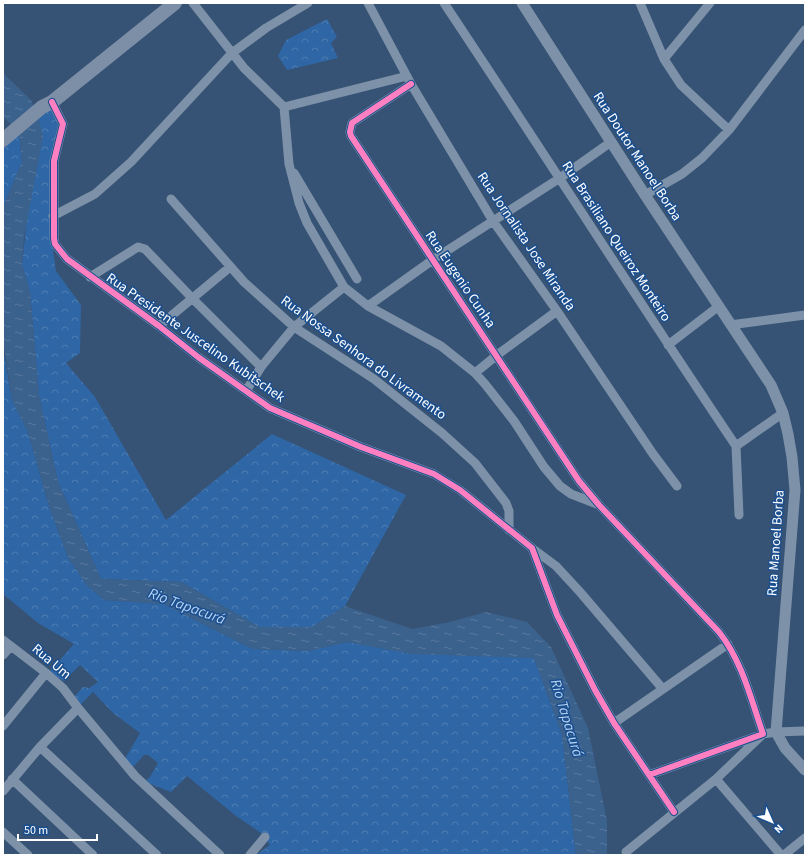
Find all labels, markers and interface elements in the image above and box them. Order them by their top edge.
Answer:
street label: Rua Doutor Manoel Borba [588,88,686,225]
street label: Rua Brasiliano Queiroz Monteiro [557,157,676,326]
street label: Rua Jornalista Jose Miranda [472,168,580,315]
street label: Rua Eugenio Cunha [420,227,500,332]
street label: Rua Presidente Juscelino Kubitschek [102,268,289,408]
street label: Rua Nossa Senhora do Livramento [277,291,450,425]
street label: Rua Manoel Borba [762,489,790,597]
water label: Rio Tapacurá [145,583,228,630]
street label: Rua Um [27,639,75,684]
water label: Rio Tapacurá [545,677,588,760]
north arrow [752,802,792,842]
scale bar [18,816,97,842]
text: N [771,821,787,837]
text: 50 m [24,822,48,839]

